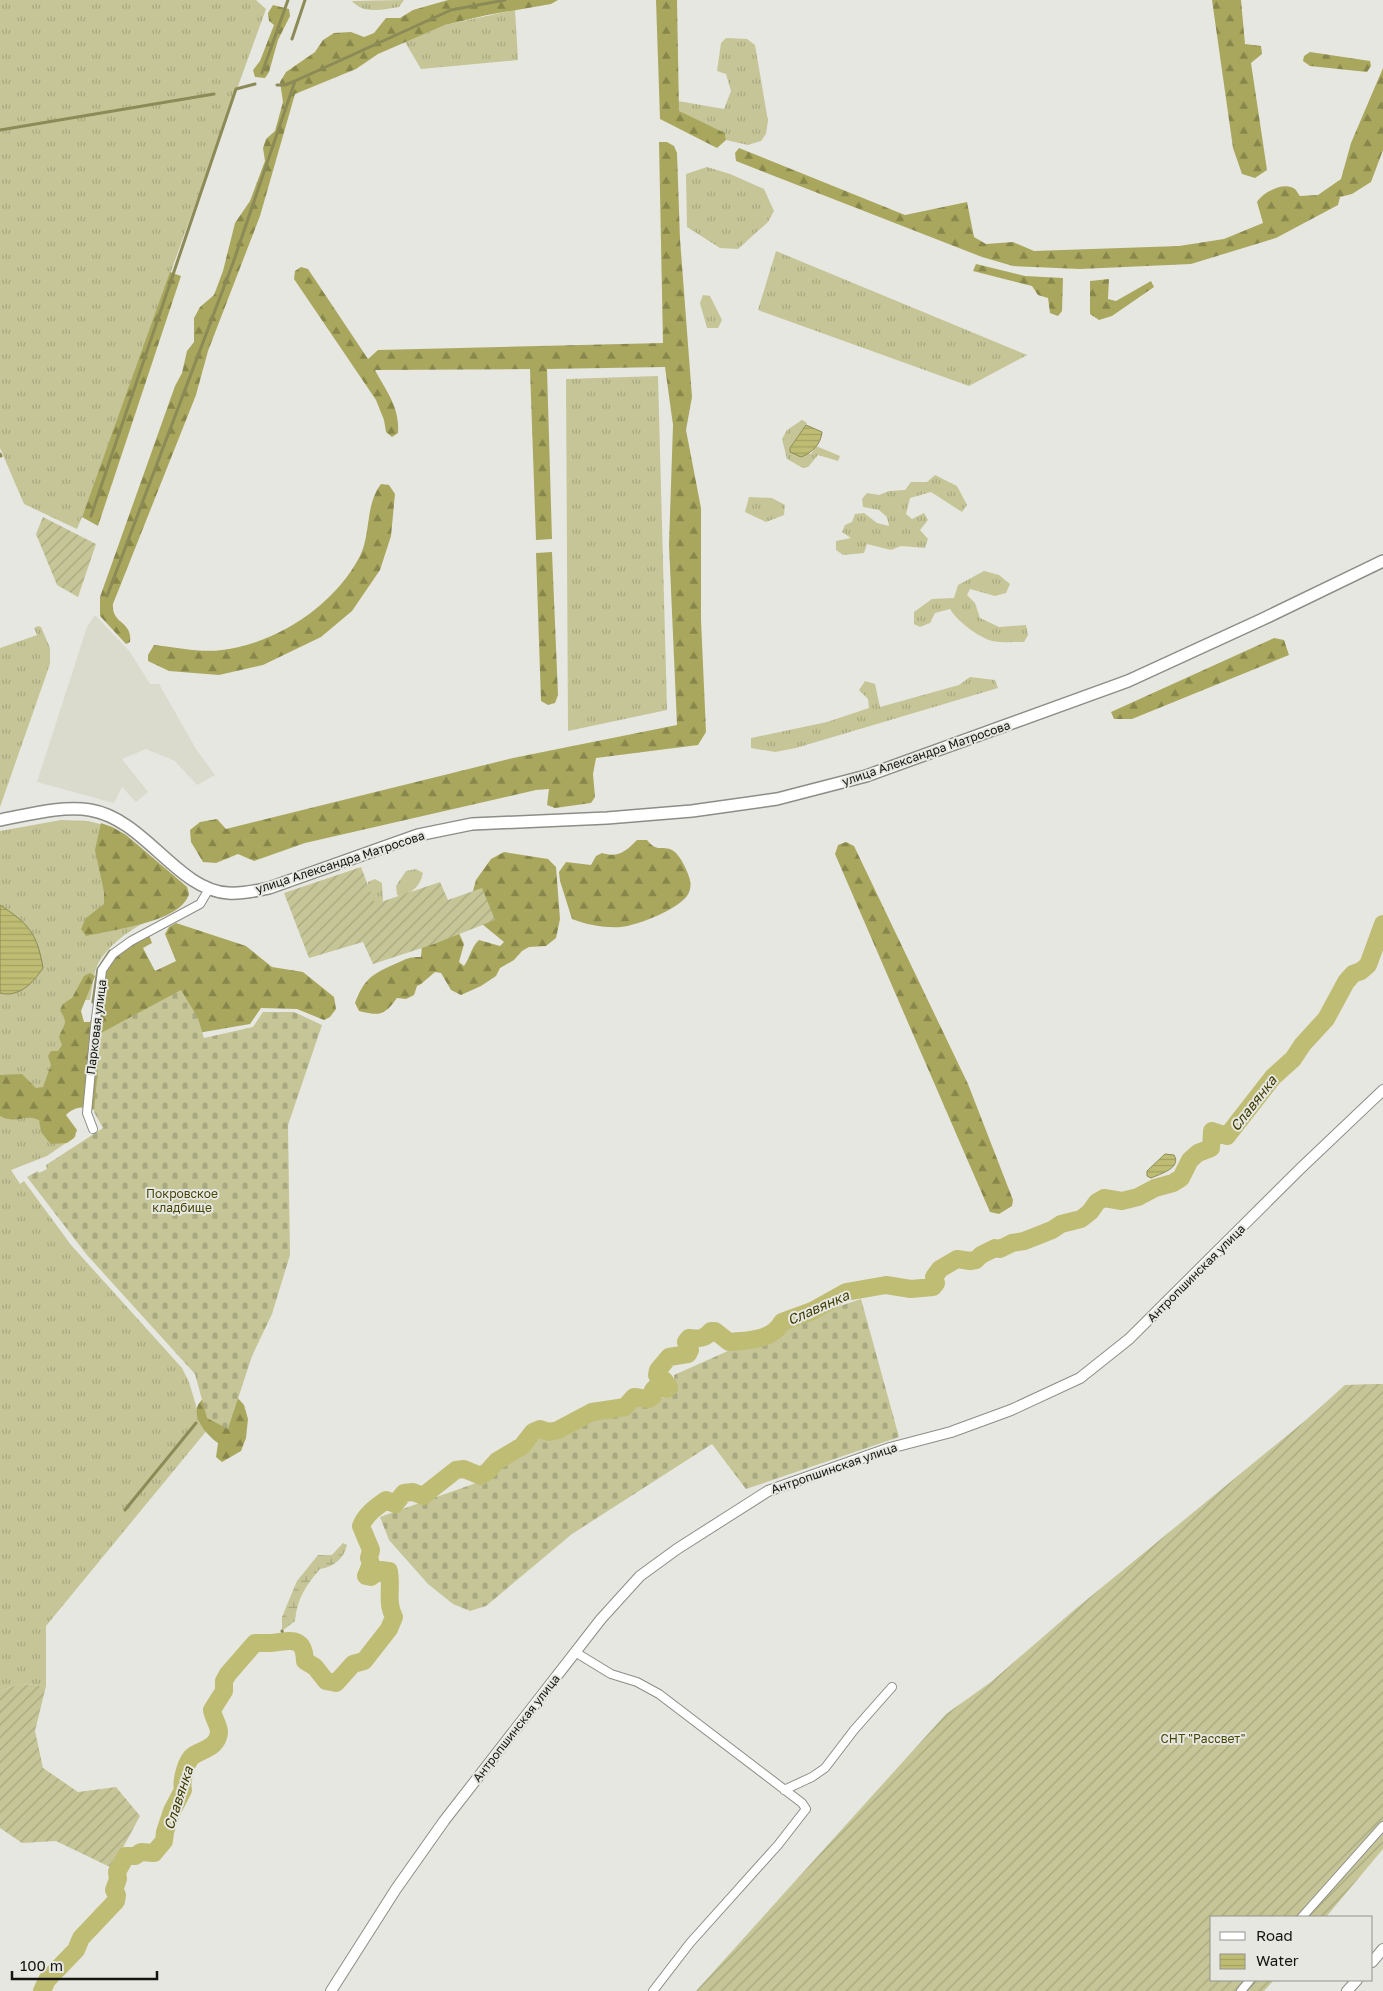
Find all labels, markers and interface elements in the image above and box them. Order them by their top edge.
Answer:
street label: улица Александра Матросова [840,717,1012,789]
street label: улица Александра Матросова [254,828,426,896]
street label: Парковая улица [83,979,109,1075]
water label: Славянка [1226,1071,1281,1134]
park label: Покровское кладбище [146,1186,218,1215]
street label: Антропшинская улица [1144,1221,1248,1325]
water label: Славянка [785,1285,852,1328]
street label: Антропшинская улица [769,1439,899,1497]
street label: Антропшинская улица [469,1671,563,1785]
park label: СНТ "Рассвет" [1161,1731,1245,1746]
water label: Славянка [160,1763,197,1832]
legend [1210,1916,1373,1981]
text: Road [1256,1926,1293,1944]
scale bar [12,1948,158,1980]
text: Water [1256,1951,1299,1969]
text: 100 m [20,1956,63,1974]

